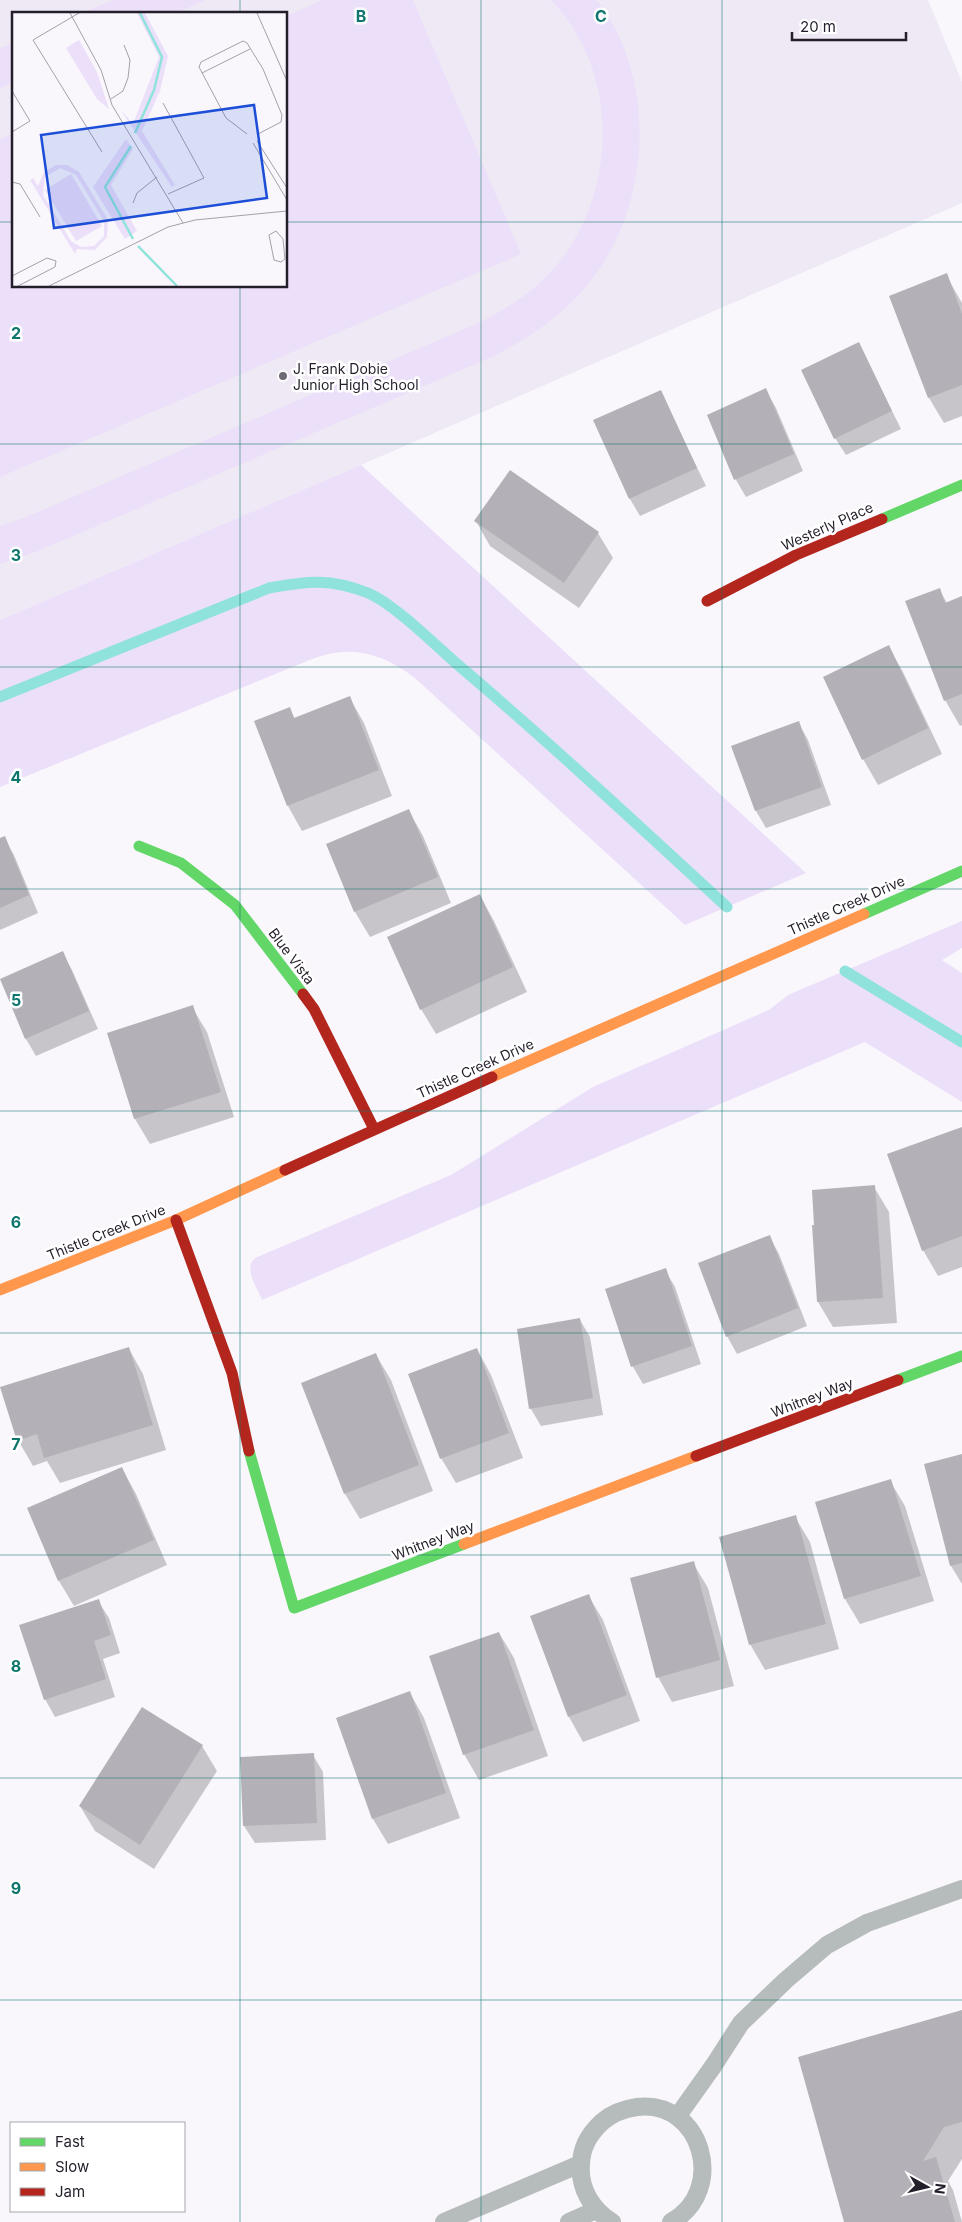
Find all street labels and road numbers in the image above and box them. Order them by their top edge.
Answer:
street label: Westerly Place [779,498,875,554]
street label: Thistle Creek Drive [785,872,907,938]
street label: Blue Vista [265,925,319,987]
street label: Thistle Creek Drive [414,1035,536,1101]
street label: Thistle Creek Drive [44,1200,168,1264]
street label: Whitney Way [769,1373,856,1420]
street label: Whitney Way [390,1516,477,1563]

